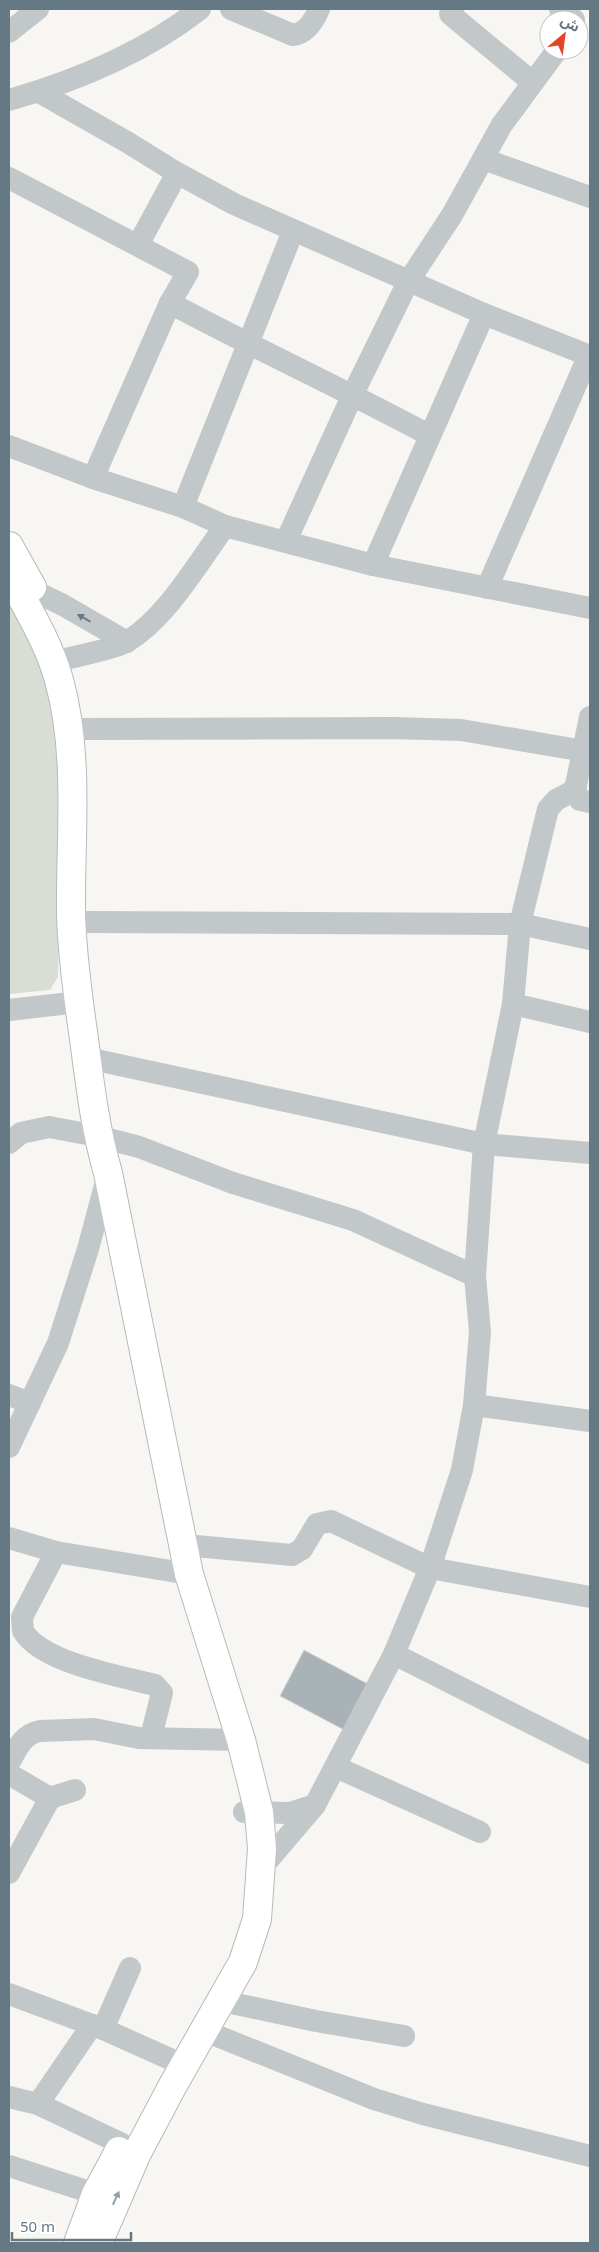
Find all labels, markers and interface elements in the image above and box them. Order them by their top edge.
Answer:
north arrow [539,10,589,60]
text: ش [558,10,584,36]
one-way arrow [78,613,91,622]
one-way arrow [113,2191,121,2205]
scale bar [12,2210,131,2242]
text: 50 m [20,2216,55,2236]

